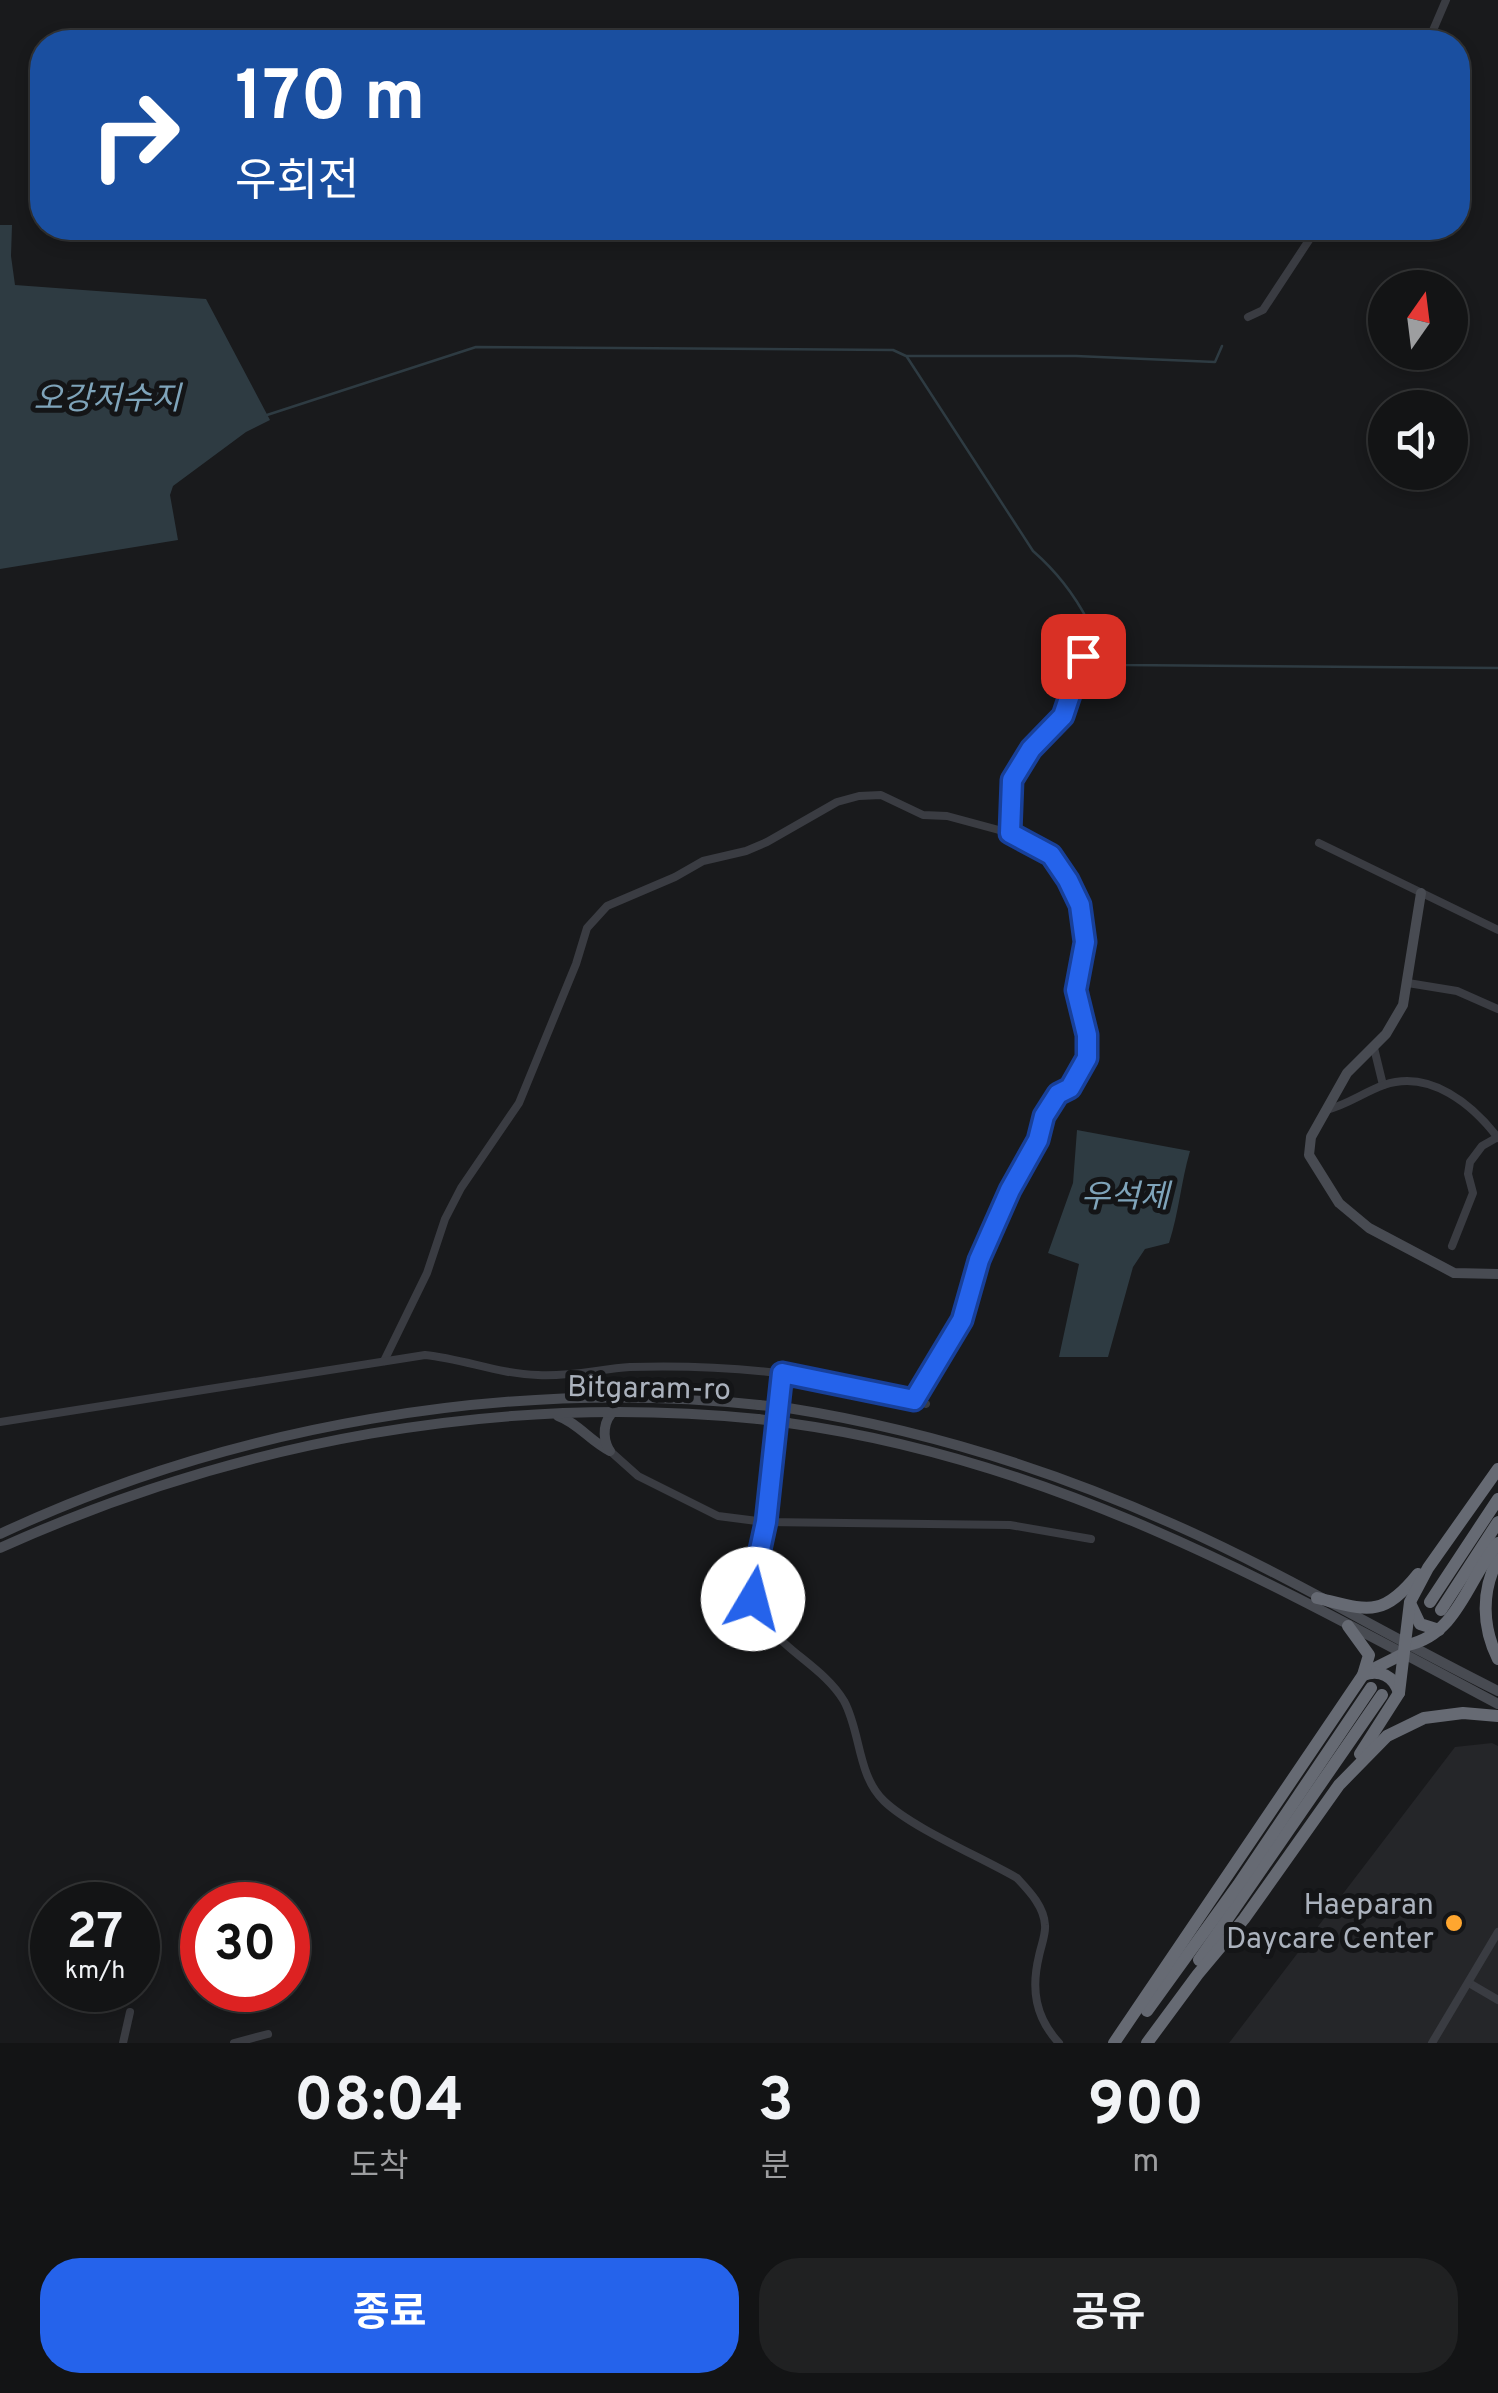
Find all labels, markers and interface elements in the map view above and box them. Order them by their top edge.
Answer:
text: 170 m [235,56,425,145]
icon: right [70,70,200,200]
text: 우회전 [235,155,359,212]
north arrow [1368,270,1468,370]
map controls [1368,270,1468,490]
water label: 오강저수지 [33,381,183,421]
button: sound [1368,390,1468,490]
pin [1041,614,1126,699]
icon: arrive [1056,629,1111,684]
water label: 우석제 [1081,1179,1173,1219]
street label: Bitgaram-ro [567,1370,731,1410]
position arrow [701,1547,805,1651]
speed limit sign: 30 [180,1882,310,2012]
place label: Haeparan Daycare Center [1226,1888,1434,1959]
text: 27 [67,1903,123,1966]
marker: Haeparan Daycare Center [1443,1912,1465,1934]
text: km/h [65,1956,125,1988]
text: 08:04 [294,2066,464,2142]
text: 3 [758,2066,794,2142]
text: 900 [1088,2070,1204,2146]
text: m [1132,2143,1159,2183]
text: 도착 [349,2148,408,2188]
text: 분 [761,2148,791,2188]
button: 종료 [40,2258,739,2373]
button: 공유 [759,2258,1458,2373]

